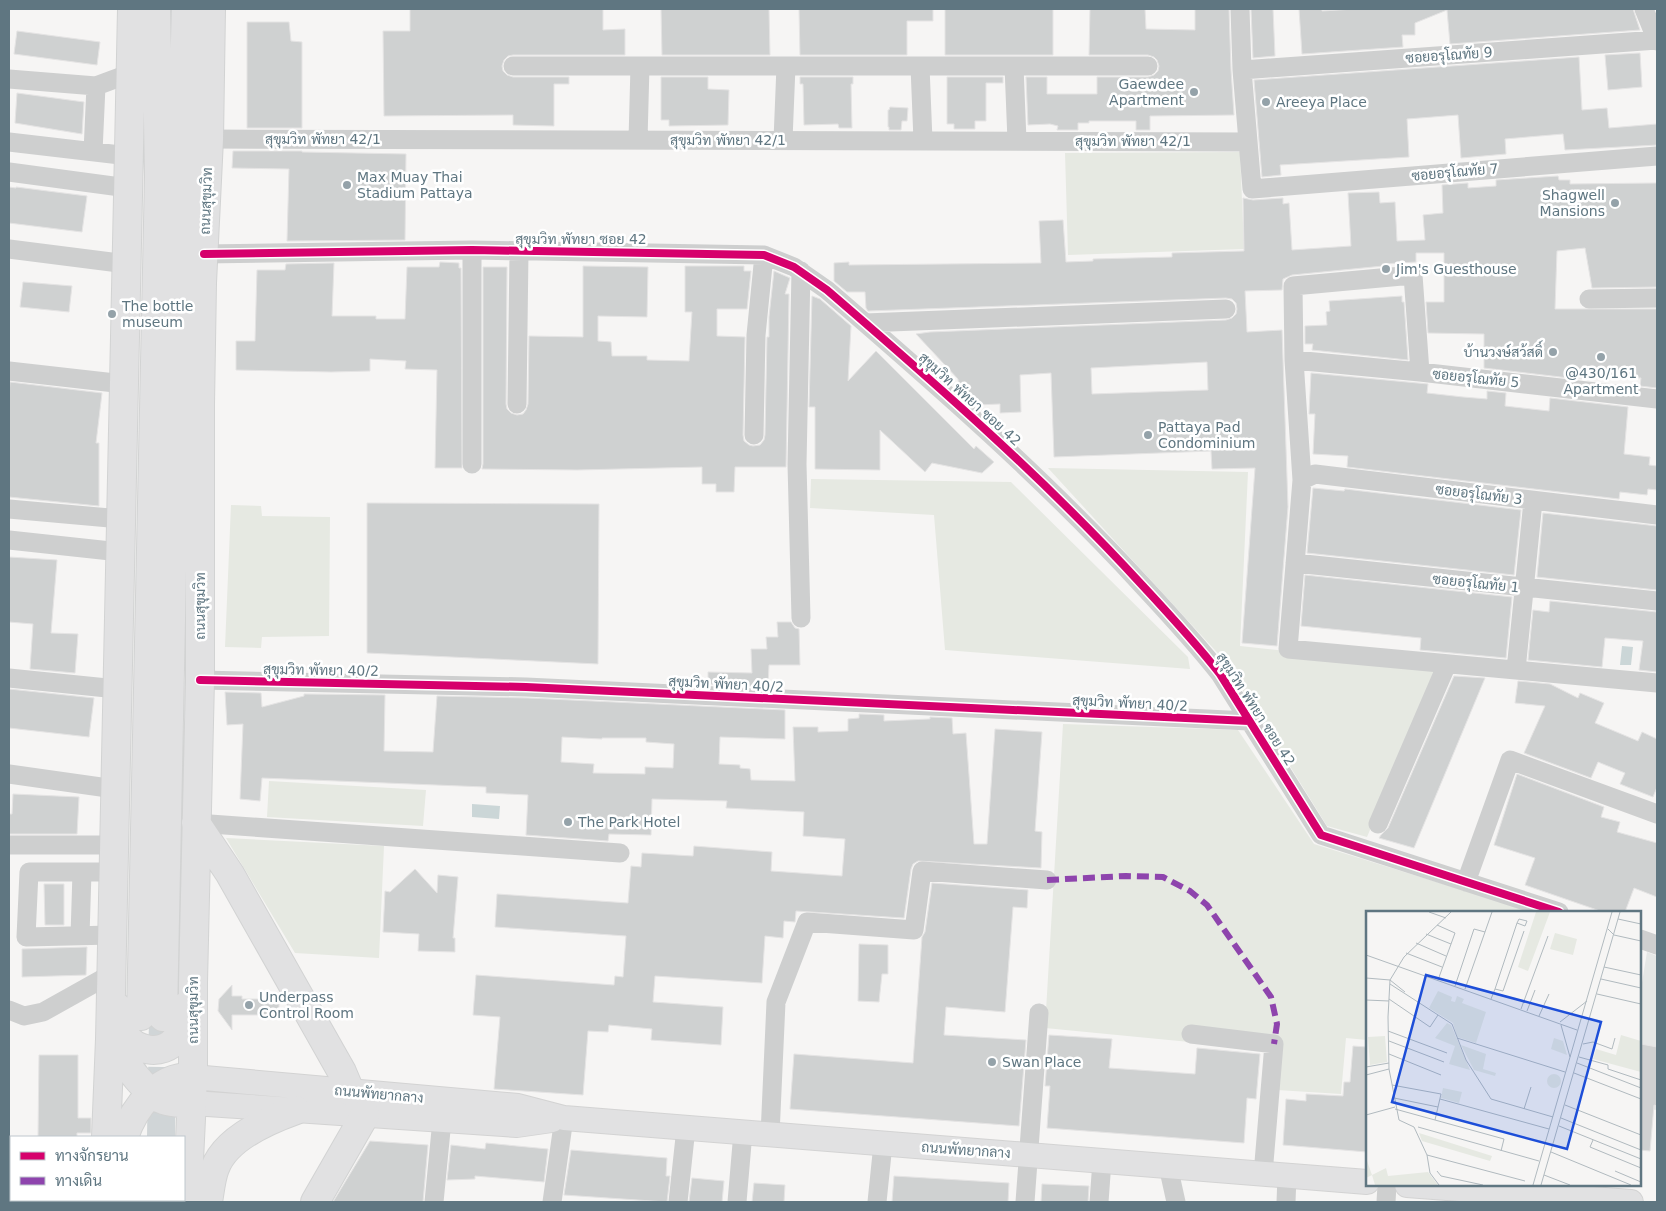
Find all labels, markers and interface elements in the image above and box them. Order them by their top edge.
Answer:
street label: ซอยอรุโณทัย 9 [1405,44,1493,68]
place label: Gaewdee Apartment [1109,76,1185,108]
marker: Gaewdee Apartment [1188,86,1200,98]
place label: Areeya Place [1276,94,1367,110]
marker: Areeya Place [1260,96,1272,108]
street label: สุขุมวิท พัทยา 42/1 [265,131,381,149]
street label: สุขุมวิท พัทยา 42/1 [670,132,786,150]
street label: สุขุมวิท พัทยา 42/1 [1075,133,1191,151]
street label: ซอยอรุโณทัย 7 [1411,160,1499,186]
street label: ถนนสุขุมวิท [197,167,217,235]
place label: Max Muay Thai Stadium Pattaya [357,169,473,201]
marker: Max Muay Thai Stadium Pattaya [341,179,353,191]
place label: Shagwell Mansions [1540,187,1605,219]
marker: Shagwell Mansions [1609,197,1621,209]
street label: สุขุมวิท พัทยา ซอย 42 [515,231,647,249]
place label: Jim's Guesthouse [1395,261,1517,277]
marker: Jim's Guesthouse [1380,263,1392,275]
place label: The bottle museum [121,298,193,330]
marker: The bottle museum [106,308,118,320]
place label: บ้านวงษ์สว้สดิ์ [1464,340,1543,360]
marker: บ้านวงษ์สว้สดิ์ [1547,346,1559,358]
street label: สุขุมวิท พัทยา ซอย 42 [914,349,1024,450]
marker: @430/161 Apartment [1595,351,1607,363]
street label: ซอยอรุโณทัย 5 [1432,365,1520,393]
place label: @430/161 Apartment [1564,365,1639,397]
place label: Pattaya Pad Condominium [1158,419,1255,451]
marker: Pattaya Pad Condominium [1142,429,1154,441]
street label: ซอยอรุโณทัย 3 [1434,481,1523,509]
street label: ซอยอรุโณทัย 1 [1432,570,1520,598]
street label: ถนนสุขุมวิท [192,572,210,640]
street label: สุขุมวิท พัทยา ซอย 42 [1212,650,1299,770]
street label: สุขุมวิท พัทยา 40/2 [263,661,379,681]
street label: สุขุมวิท พัทยา 40/2 [668,673,784,697]
street label: สุขุมวิท พัทยา 40/2 [1072,692,1188,716]
place label: The Park Hotel [577,814,680,830]
marker: The Park Hotel [562,816,574,828]
inset map [1366,911,1641,1186]
street label: ถนนสุขุมวิท [185,976,203,1044]
place label: Underpass Control Room [259,989,354,1021]
marker: Underpass Control Room [243,999,255,1011]
place label: Swan Place [1002,1054,1081,1070]
marker: Swan Place [986,1056,998,1068]
street label: ถนนพัทยากลาง [334,1082,424,1106]
legend [10,1136,185,1201]
street label: ถนนพัทยากลาง [921,1139,1011,1161]
text: ทางจักรยาน [55,1147,129,1165]
text: ทางเดิน [55,1172,102,1190]

